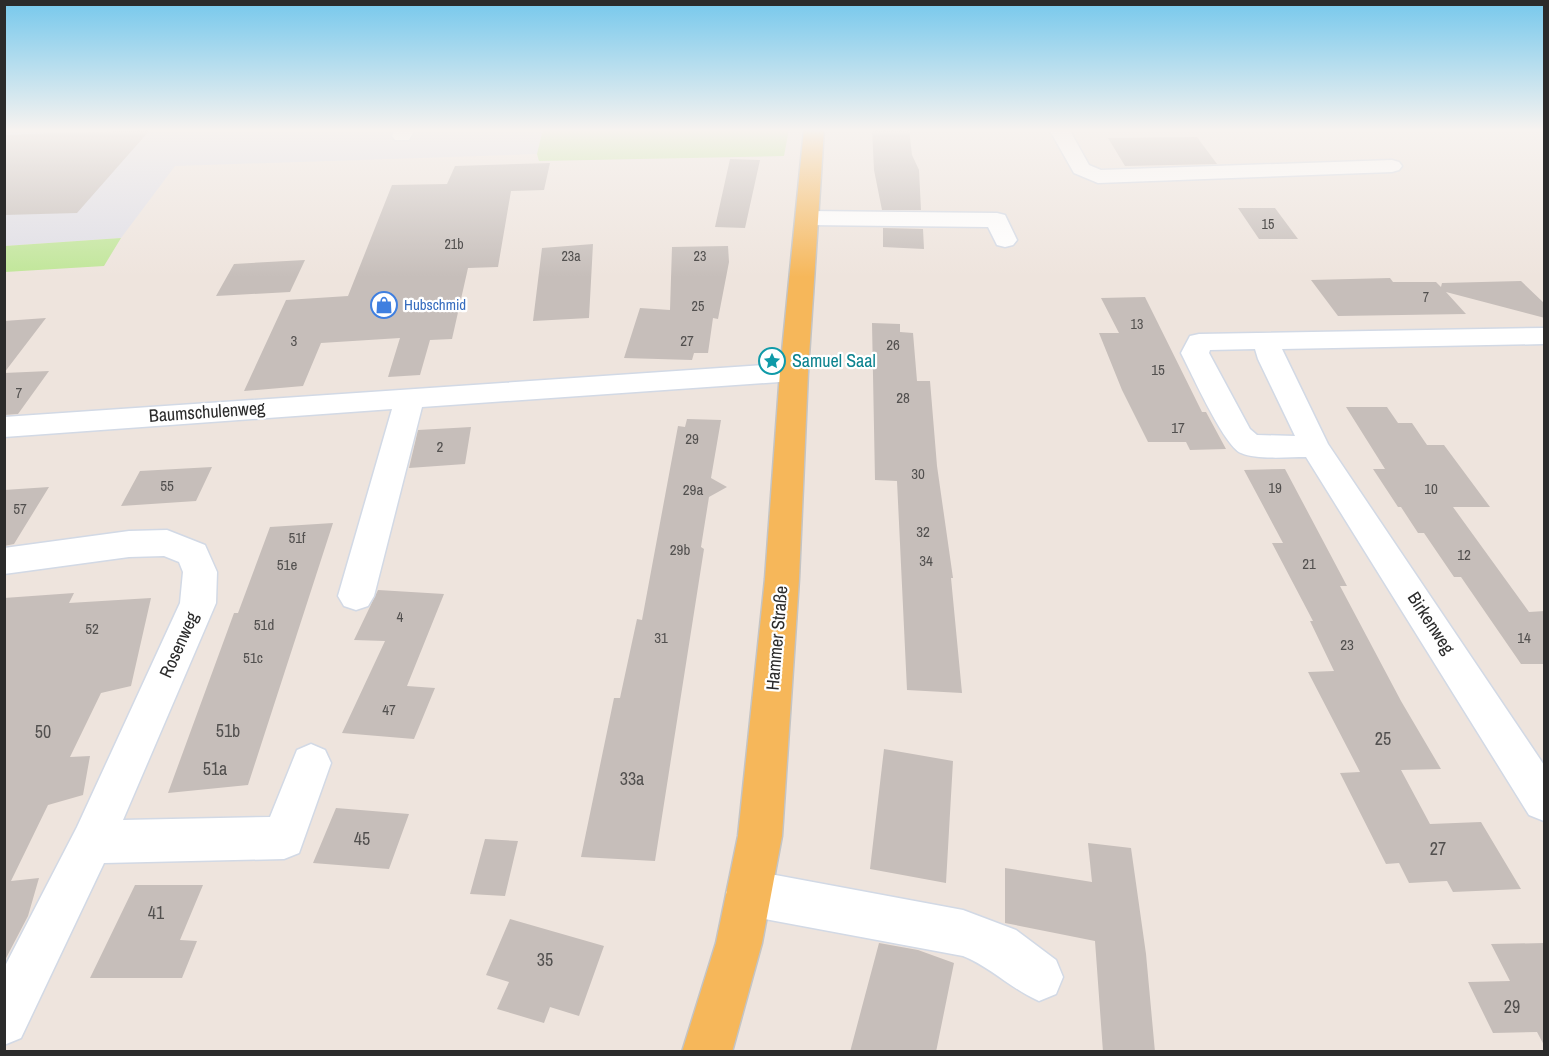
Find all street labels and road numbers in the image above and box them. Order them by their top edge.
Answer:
street label: Baumschulenweg [148,395,267,428]
street label: Hammer Straße [759,585,794,691]
street label: Birkenweg [1402,587,1461,659]
street label: Rosenweg [153,607,204,682]

